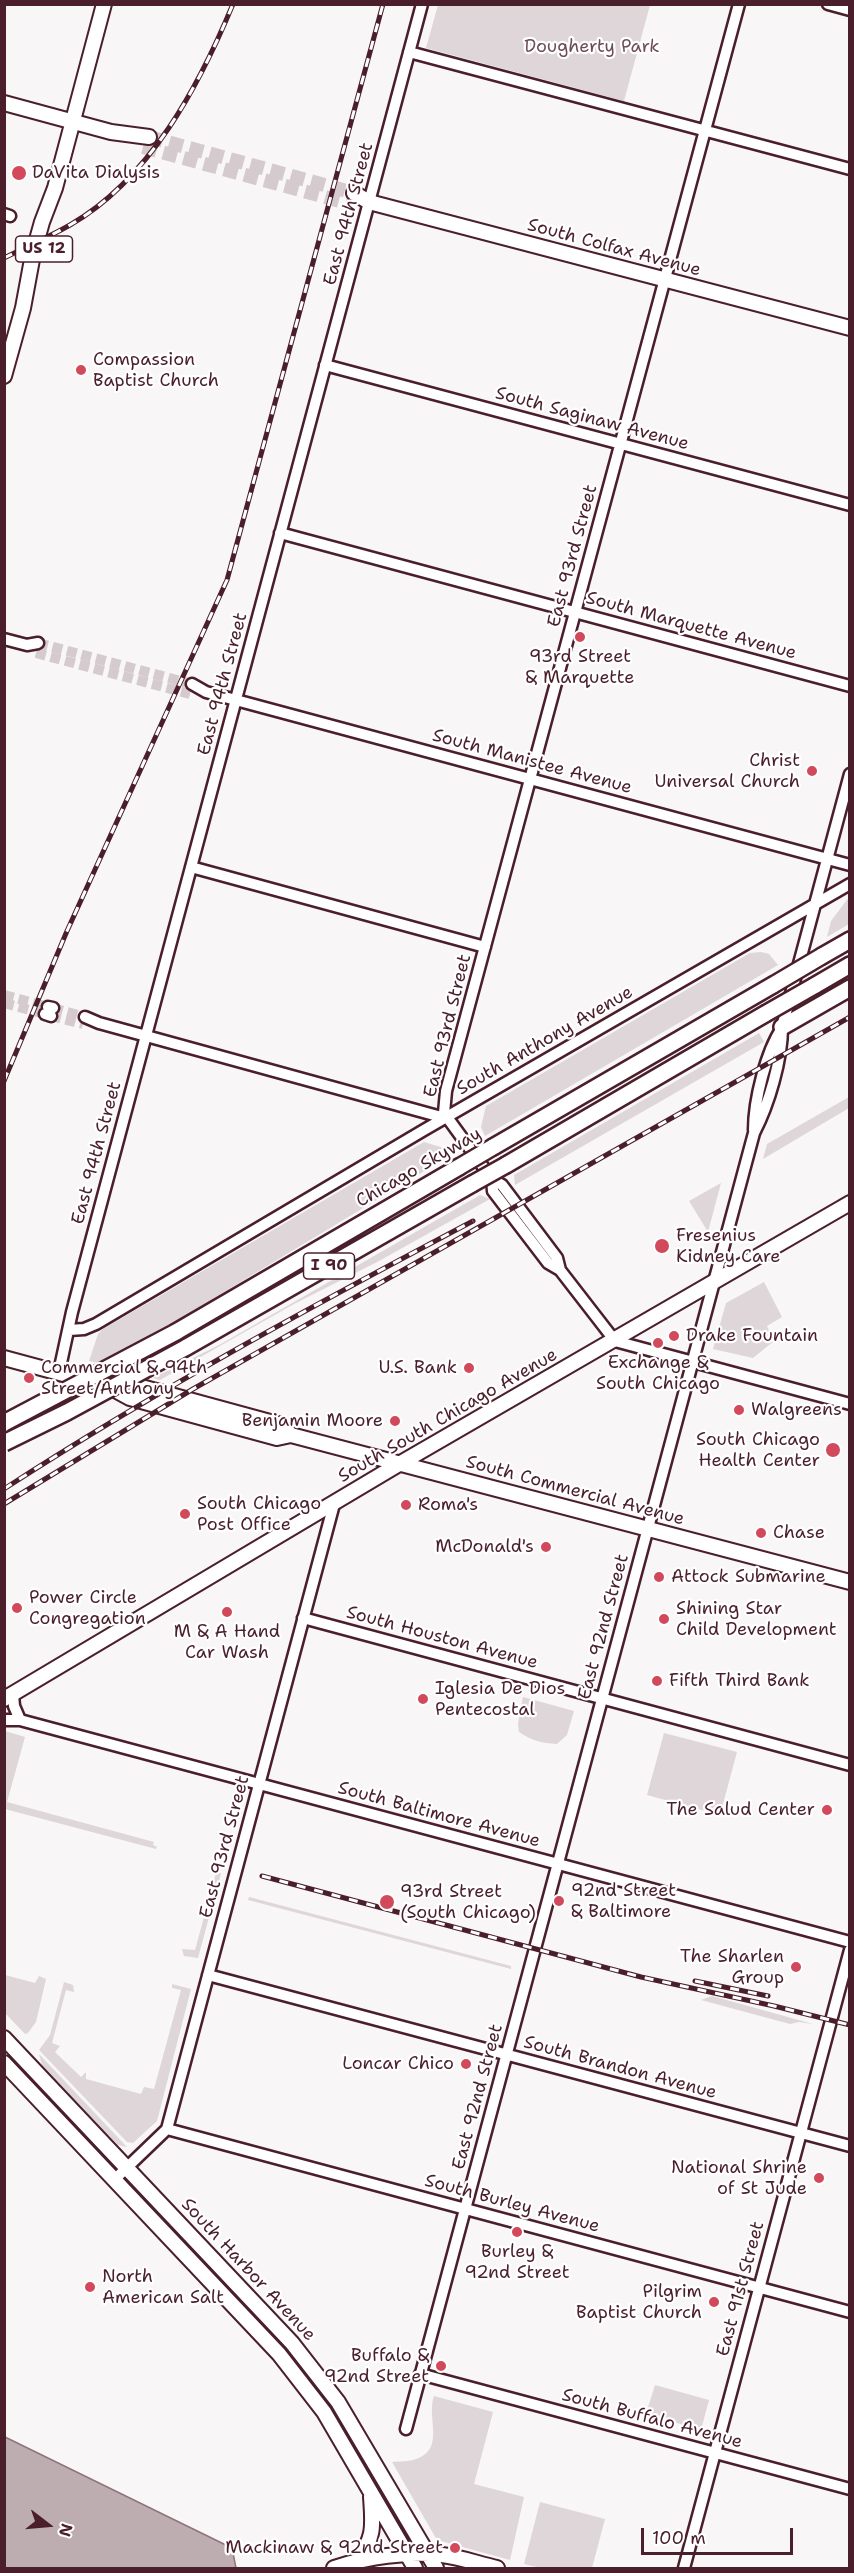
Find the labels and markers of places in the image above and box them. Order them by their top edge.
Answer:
place label: DaVita Dialysis [32,162,160,184]
marker: DaVita Dialysis [10,164,28,182]
place label: Compassion Baptist Church [93,349,219,392]
marker: Compassion Baptist Church [74,363,88,377]
marker: 93rd Street & Marquette [573,630,587,644]
place label: 93rd Street & Marquette [526,646,634,688]
place label: Christ Universal Church [654,750,800,792]
marker: Christ Universal Church [805,764,819,778]
place label: Fresenius Kidney Care [676,1225,781,1268]
marker: Fresenius Kidney Care [653,1237,671,1255]
place label: Drake Fountain [686,1325,818,1347]
marker: Drake Fountain [667,1329,681,1343]
marker: Exchange & South Chicago [651,1336,665,1350]
place label: Exchange & South Chicago [596,1352,720,1394]
place label: Commercial & 94th Street/Anthony [41,1357,207,1400]
place label: U.S. Bank [379,1357,457,1379]
marker: U.S. Bank [462,1361,476,1375]
marker: Commercial & 94th Street/Anthony [22,1371,36,1385]
place label: Walgreens [751,1399,842,1421]
marker: Walgreens [732,1403,746,1417]
place label: Benjamin Moore [242,1410,383,1432]
marker: Benjamin Moore [388,1414,402,1428]
place label: South Chicago Health Center [696,1429,820,1472]
marker: South Chicago Health Center [824,1441,842,1459]
place label: South Chicago Post Office [197,1493,321,1536]
place label: Roma's [418,1494,478,1516]
marker: Roma's [399,1498,413,1512]
marker: South Chicago Post Office [178,1507,192,1521]
place label: Chase [773,1522,825,1544]
marker: Chase [754,1526,768,1540]
place label: McDonald's [435,1536,534,1558]
marker: McDonald's [539,1540,553,1554]
place label: Attock Submarine [671,1566,826,1588]
marker: Attock Submarine [652,1570,666,1584]
place label: Power Circle Congregation [29,1587,146,1630]
place label: Shining Star Child Development [676,1598,837,1640]
marker: Power Circle Congregation [10,1601,24,1615]
marker: M & A Hand Car Wash [220,1605,234,1619]
marker: Shining Star Child Development [657,1612,671,1626]
place label: M & A Hand Car Wash [174,1621,280,1664]
place label: Fifth Third Bank [669,1670,810,1692]
marker: Fifth Third Bank [650,1674,664,1688]
place label: Iglesia De Dios Pentecostal [435,1678,565,1720]
marker: Iglesia De Dios Pentecostal [416,1692,430,1706]
place label: The Salud Center [666,1799,815,1821]
marker: The Salud Center [820,1803,834,1817]
place label: 92nd Street & Baltimore [571,1880,676,1922]
place label: 93rd Street (South Chicago) [400,1881,536,1924]
marker: 93rd Street (South Chicago) [378,1893,396,1911]
marker: 92nd Street & Baltimore [552,1894,566,1908]
place label: The Sharlen Group [680,1946,784,1988]
marker: The Sharlen Group [789,1960,803,1974]
place label: Loncar Chico [342,2053,454,2075]
marker: Loncar Chico [459,2057,473,2071]
place label: National Shrine of St Jude [671,2157,807,2200]
marker: National Shrine of St Jude [812,2171,826,2185]
marker: Burley & 92nd Street [510,2225,524,2239]
place label: Burley & 92nd Street [464,2241,570,2284]
place label: North American Salt [102,2266,224,2308]
marker: North American Salt [83,2280,97,2294]
place label: Pilgrim Baptist Church [576,2281,702,2324]
marker: Pilgrim Baptist Church [707,2295,721,2309]
place label: Buffalo & 92nd Street [324,2345,429,2388]
marker: Buffalo & 92nd Street [434,2359,448,2373]
place label: Mackinaw & 92nd Street [225,2537,443,2559]
marker: Mackinaw & 92nd Street [448,2541,462,2555]

